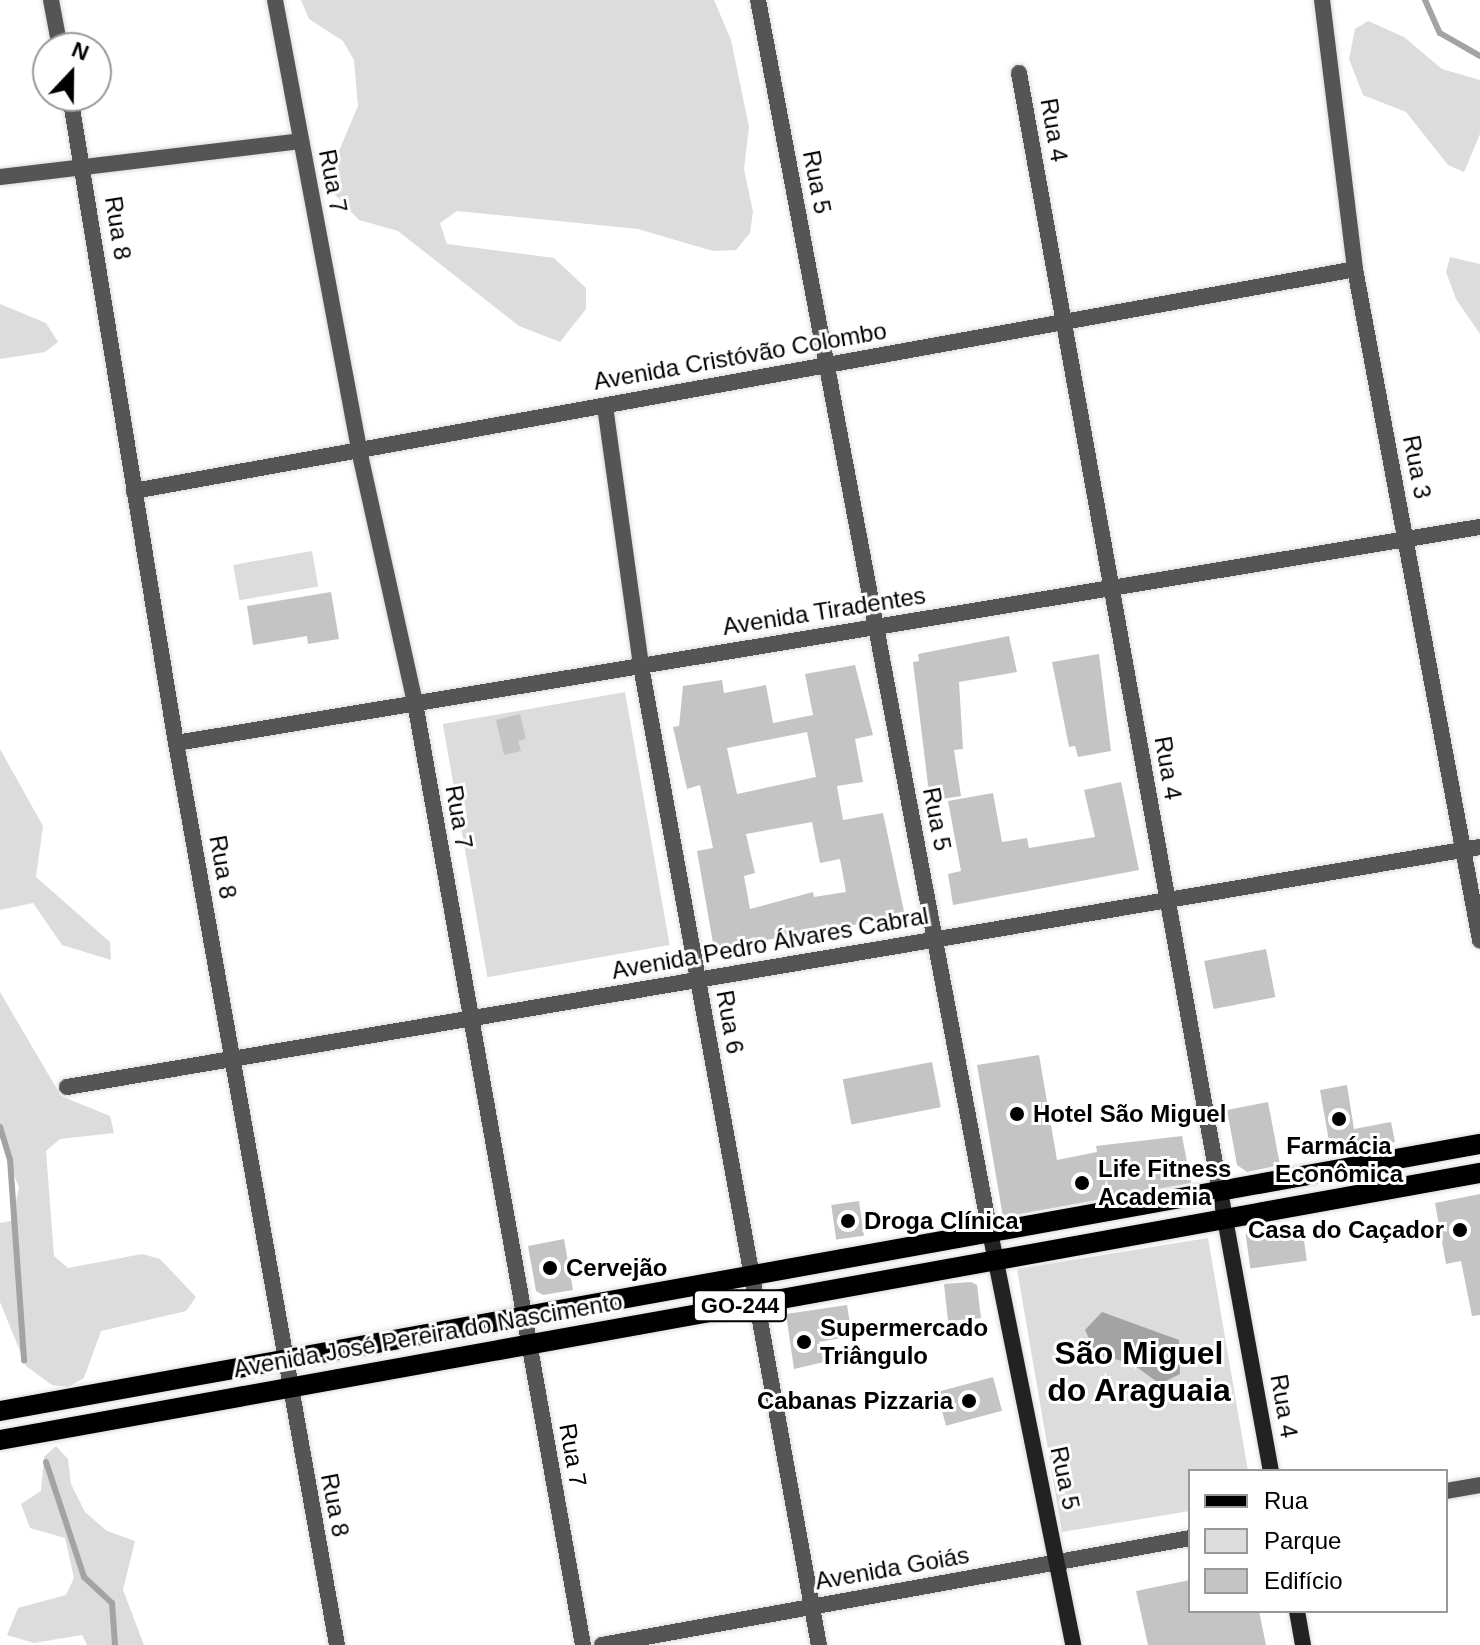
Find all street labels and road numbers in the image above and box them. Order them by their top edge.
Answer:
street label: Rua 4 [1034,96,1074,164]
street label: Rua 7 [313,147,353,215]
street label: Rua 5 [797,148,837,216]
street label: Rua 8 [99,194,137,262]
street label: Avenida Cristóvão Colombo [591,316,889,396]
street label: Rua 3 [1397,433,1437,501]
street label: Avenida Tiradentes [720,581,928,641]
street label: Rua 4 [1148,734,1188,802]
street label: Rua 7 [439,783,479,851]
street label: Rua 5 [917,785,957,853]
street label: Rua 8 [203,833,243,901]
street label: Avenida Pedro Álvares Cabral [609,901,931,985]
street label: Rua 6 [710,988,750,1056]
street label: Avenida José Pereira do Nascimento [231,1287,625,1383]
road number: GO-244 [692,1288,788,1324]
street label: Rua 4 [1264,1372,1304,1440]
street label: Rua 7 [553,1421,593,1489]
street label: Rua 5 [1044,1444,1086,1512]
street label: Rua 8 [315,1471,355,1539]
street label: Avenida Goiás [813,1540,971,1596]

